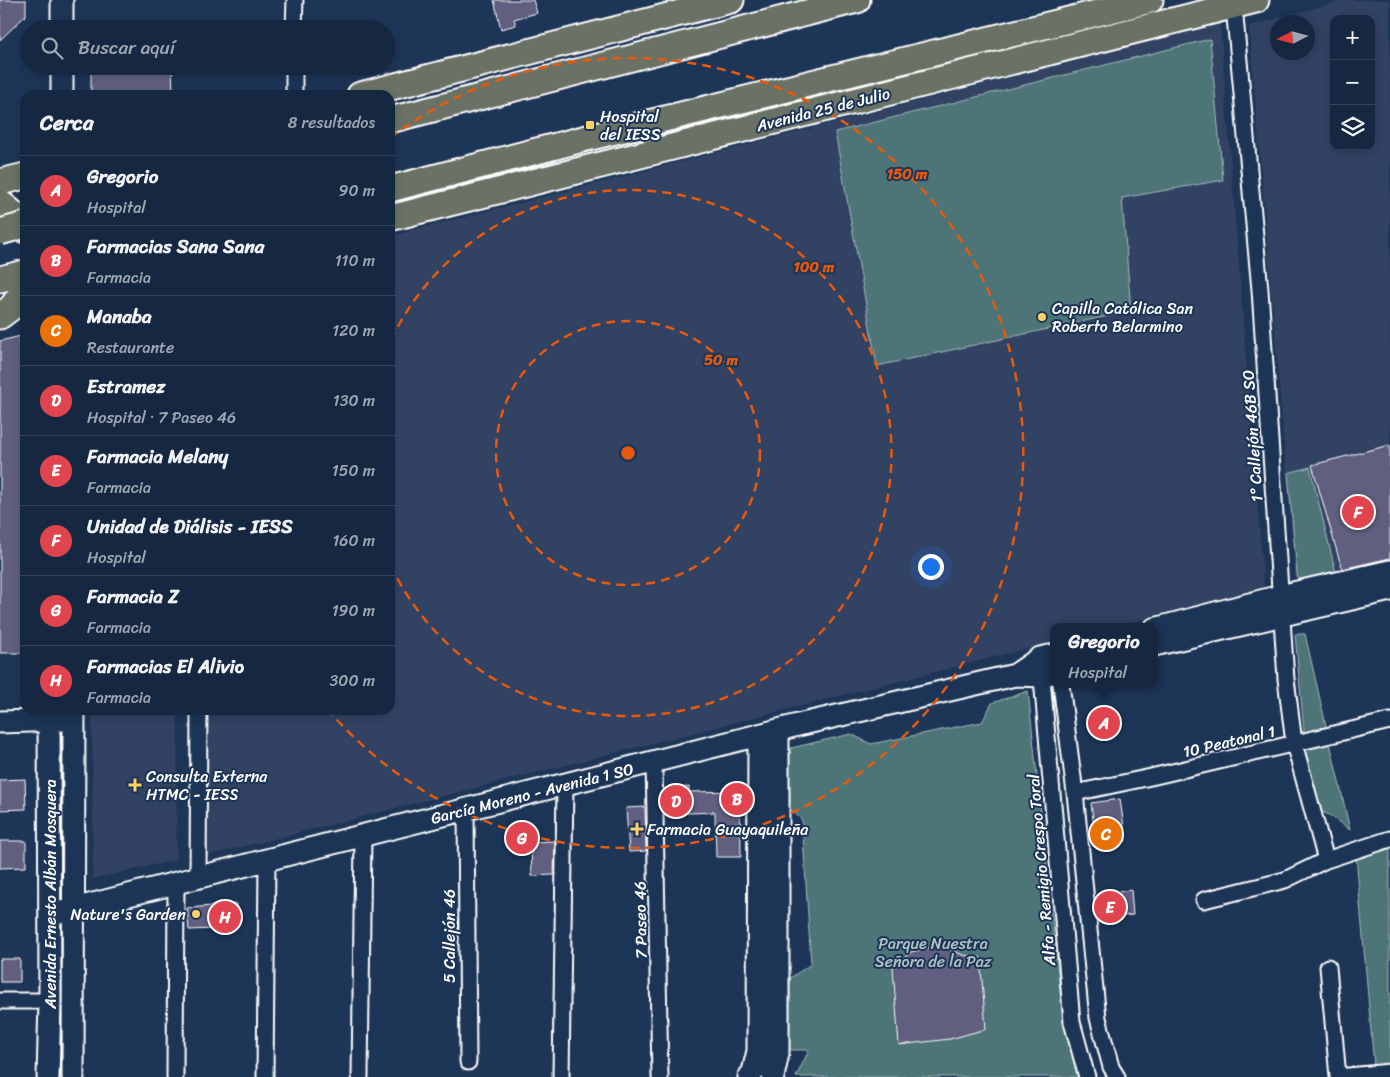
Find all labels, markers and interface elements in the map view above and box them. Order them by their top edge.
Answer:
north arrow [1270,15,1315,60]
map controls [1330,15,1375,150]
button: + [1330,15,1375,60]
search box [20,20,395,75]
text: Buscar aquí [78,31,175,64]
icon: search [38,34,66,62]
button: − [1330,60,1375,105]
street label: Avenida 25 de Julio [752,79,893,140]
place label: Hospital del IESS [600,102,661,149]
text: Cerca [40,104,94,142]
button: layers [1330,105,1375,150]
text: 8 resultados [288,108,375,137]
marker: Hospital del IESS [584,119,596,131]
text: Gregorio [87,160,158,193]
text: 150 m [887,161,928,187]
text: A [51,176,61,205]
text: 90 m [339,176,375,205]
text: Hospital [87,193,146,222]
text: Farmacias Sana Sana [87,230,264,263]
text: B [51,246,61,275]
text: 110 m [335,246,375,275]
text: 100 m [794,254,835,280]
text: Farmacia [87,263,151,292]
place label: Capilla Católica San Roberto Belarmino [1052,294,1194,341]
text: Manaba [87,300,152,333]
marker: Capilla Católica San Roberto Belarmino [1036,311,1048,323]
text: C [51,316,61,345]
text: 120 m [332,316,375,345]
text: Restaurante [87,333,174,362]
text: 50 m [704,347,739,373]
street label: 1° Callejón 46B SO [1233,369,1272,503]
text: Estramez [87,370,165,403]
text: D [51,386,61,415]
text: 130 m [333,386,375,415]
text: Hospital · 7 Paseo 46 [87,403,236,432]
text: Farmacia Melany [87,440,228,473]
centre of rings [619,444,637,462]
text: E [52,456,60,485]
text: 150 m [332,456,375,485]
text: Farmacia [87,473,151,502]
pin: F [1342,493,1374,531]
text: Unidad de Diálisis - IESS [87,510,293,543]
text: F [52,526,60,555]
text: 160 m [332,526,375,555]
text: Hospital [87,543,146,572]
your location [918,554,944,580]
text: Farmacia Z [87,580,179,613]
text: G [51,596,61,625]
text: 190 m [332,596,375,625]
text: Farmacia [87,613,151,642]
popup [1050,623,1158,688]
text: Gregorio [1068,625,1140,658]
text: Farmacias El Alivio [87,650,244,683]
text: Hospital [1068,658,1127,687]
text: H [50,666,62,695]
text: 300 m [330,666,375,695]
text: Farmacia [87,683,151,712]
pin: A [1088,704,1120,742]
street label: 10 Peatonal 1 [1180,717,1278,766]
street label: García Moreno - Avenida 1 SO [428,754,637,833]
place label: Consulta Externa HTMC - IESS [146,762,268,809]
street label: Alfa - Remigio Crespo Toral [1019,772,1064,968]
marker: Consulta Externa HTMC - IESS [128,778,142,792]
street label: Avenida Ernesto Albán Mosquera [36,779,65,1010]
pin: B [721,780,753,818]
pin: D [660,782,692,820]
place label: Farmacia Guayaquileña [647,815,809,844]
pin: C [1090,815,1122,853]
pin: G [506,819,538,857]
marker: Farmacia Guayaquileña [631,823,643,835]
street label: 7 Paseo 46 [625,881,656,959]
pin: E [1094,888,1126,926]
street label: 5 Callejón 46 [435,889,464,983]
pin: H [209,898,241,936]
place label: Nature's Garden [70,900,186,929]
marker: Nature's Garden [190,908,202,920]
park label: Parque Nuestra Señora de la Paz [875,929,992,976]

